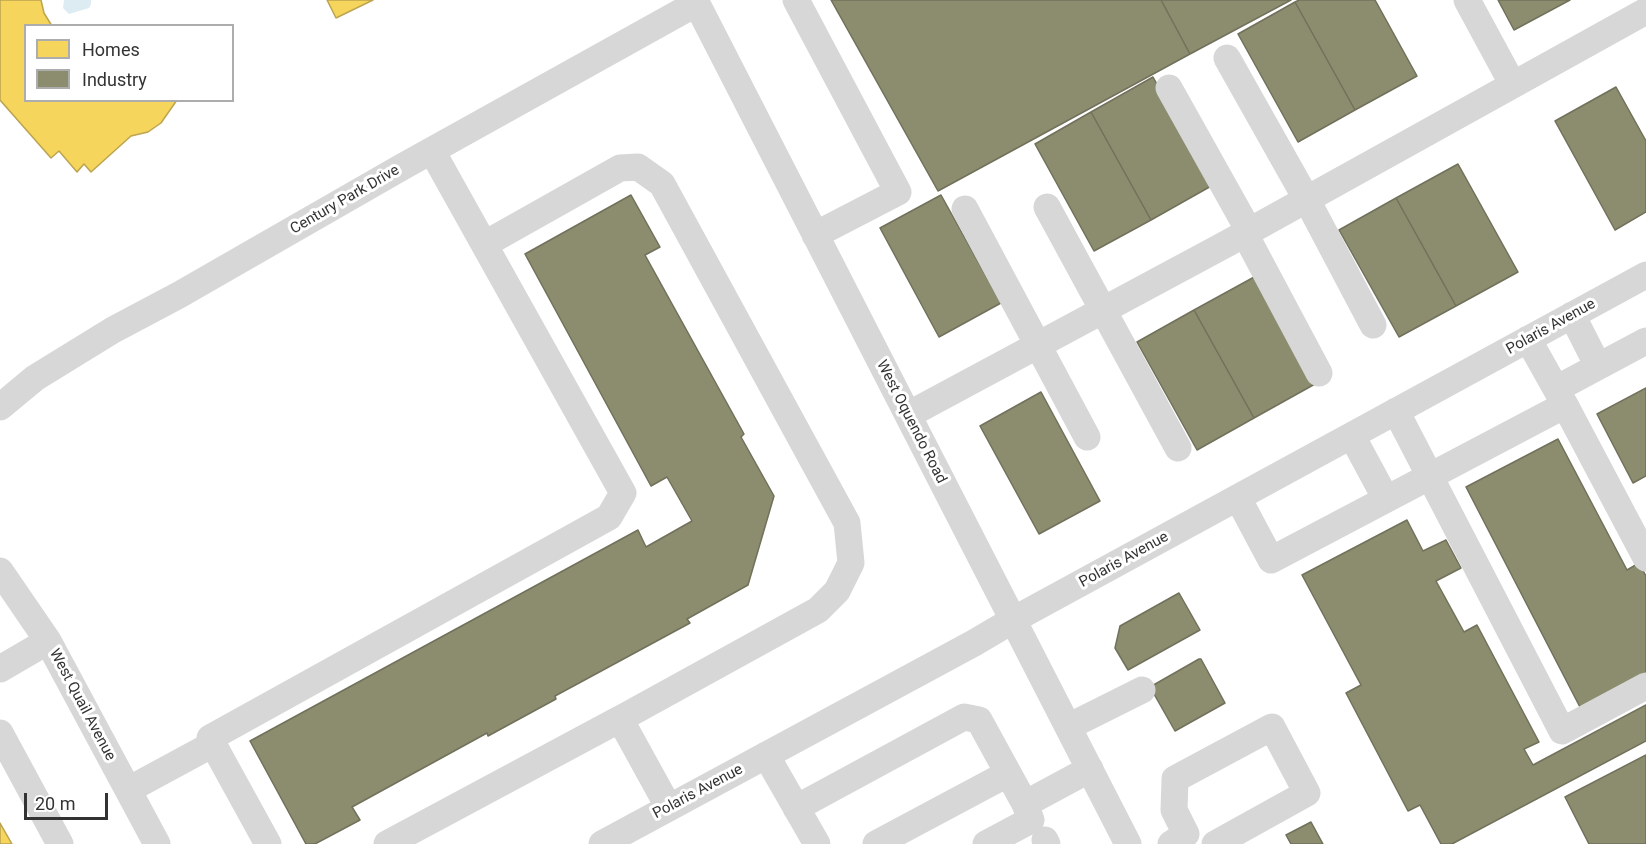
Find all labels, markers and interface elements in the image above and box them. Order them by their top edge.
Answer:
legend [24,24,234,102]
text: Homes [82,39,140,60]
text: Industry [82,69,147,90]
street label: Century Park Drive [287,161,403,239]
street label: Polaris Avenue [1503,295,1599,359]
street label: West Oquendo Road [872,357,950,487]
street label: Polaris Avenue [1076,528,1172,592]
street label: West Quail Avenue [45,646,119,764]
street label: Polaris Avenue [650,761,746,823]
scale bar [27,781,111,819]
text: 20 m [35,793,75,814]

